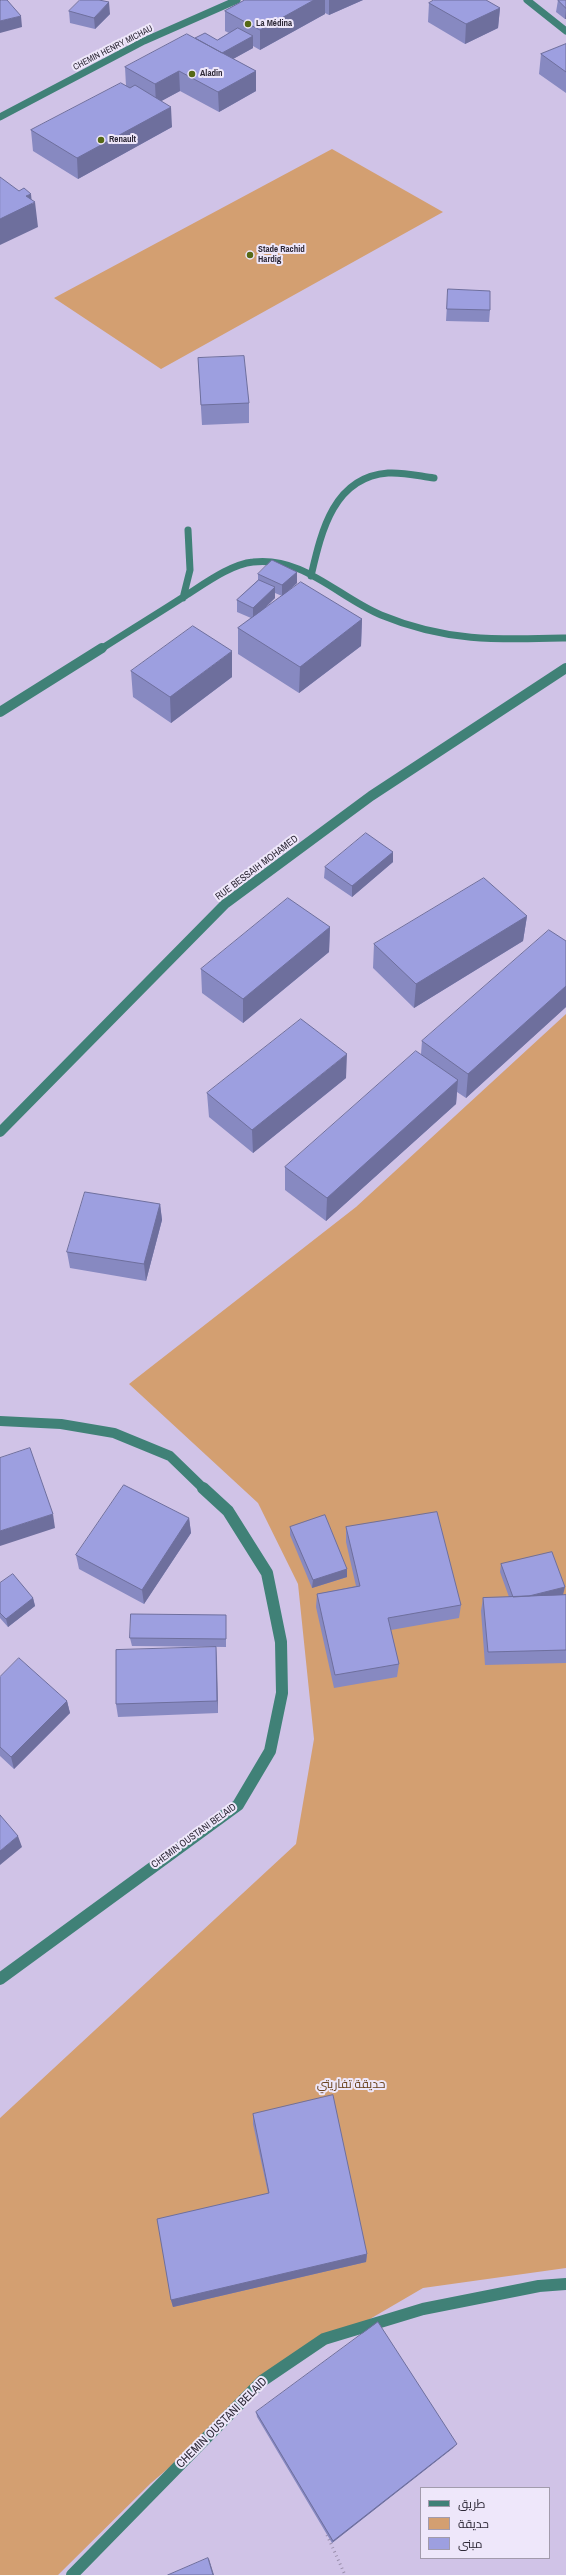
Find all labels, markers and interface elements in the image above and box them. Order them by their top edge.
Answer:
marker: La Médina [243,19,253,29]
place label: La Médina [256,19,292,29]
street label: CHEMIN HENRY MICHAU [71,23,155,73]
marker: Aladin [187,69,197,79]
place label: Aladin [200,69,223,79]
marker: Renault [96,135,106,145]
place label: Renault [109,135,136,145]
place label: Stade Rachid Hardig [258,245,305,266]
marker: Stade Rachid Hardig [245,250,255,260]
street label: RUE BESSAIH MOHAMED [213,833,301,903]
street label: CHEMIN OUSTANI BELAID [149,1801,239,1871]
park label: حديقة تفاريتي [317,2078,385,2092]
street label: CHEMIN OUSTANI BELAID [174,2375,270,2471]
legend [420,2487,550,2559]
text: طريق [458,2496,485,2512]
text: حديقة [458,2516,489,2532]
text: مبنى [458,2536,483,2552]

